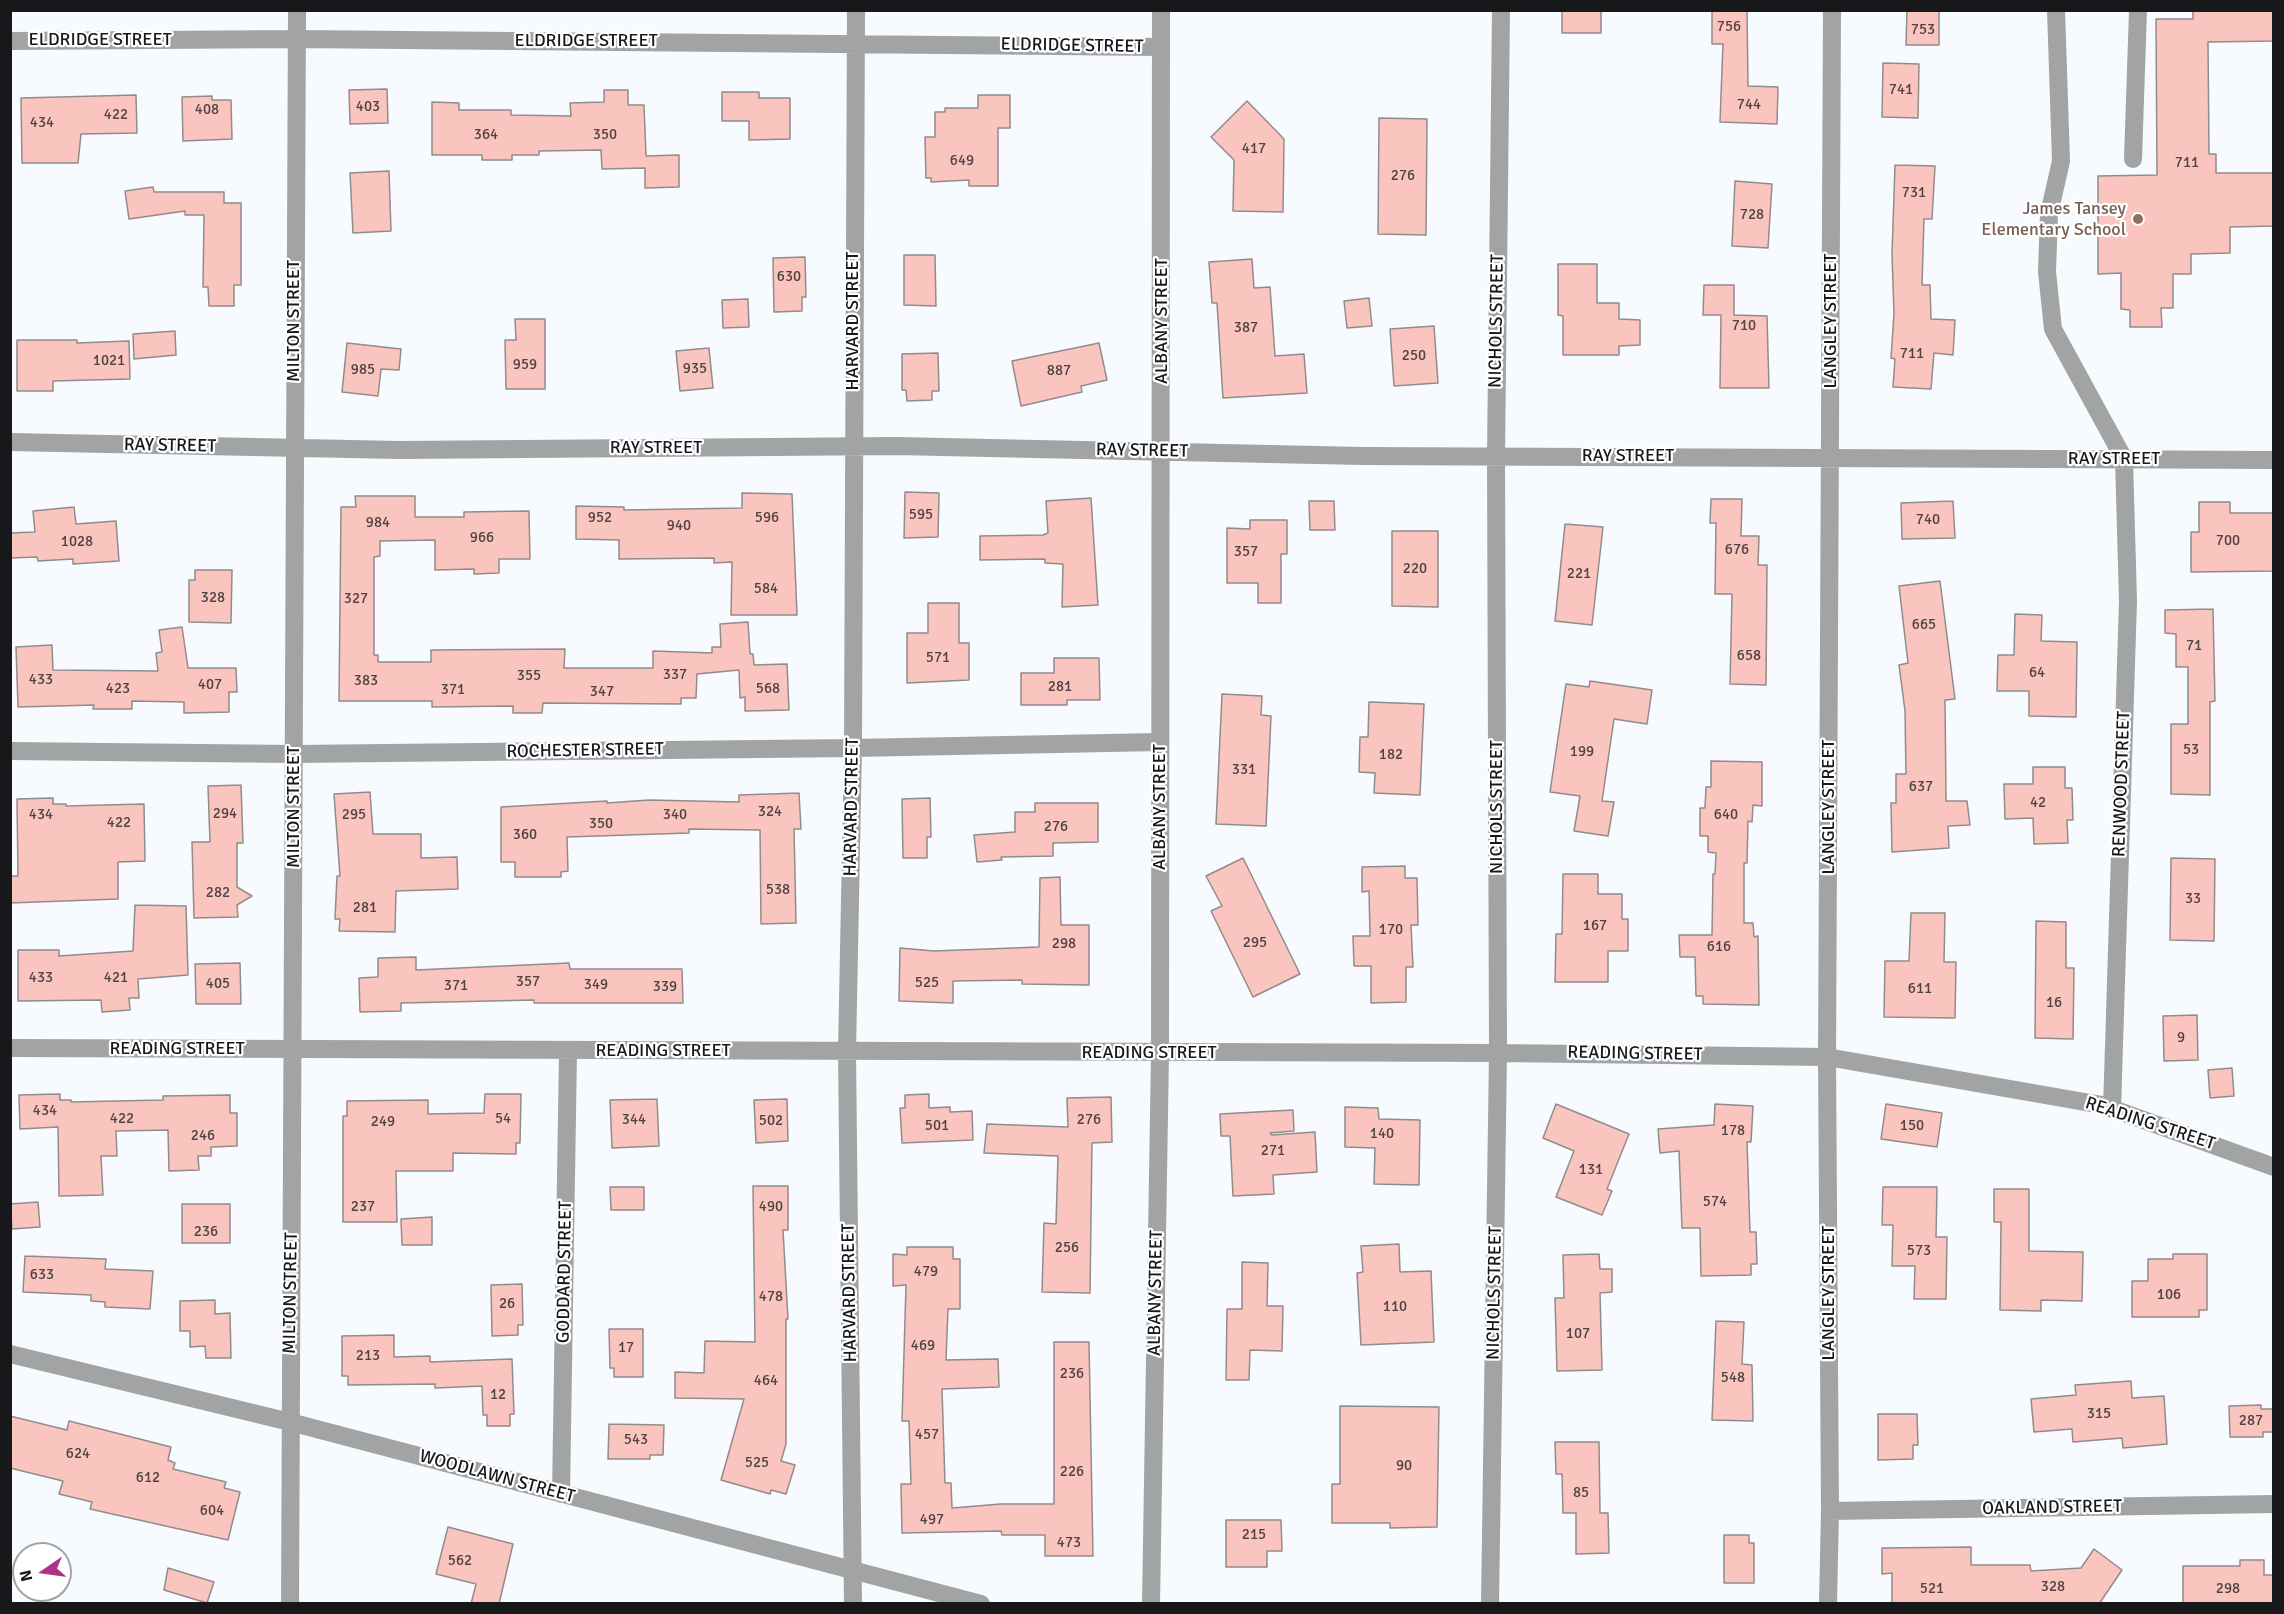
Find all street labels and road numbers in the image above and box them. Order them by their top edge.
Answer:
street label: ELDRIDGE STREET [29,29,171,51]
street label: ELDRIDGE STREET [515,30,657,52]
street label: ELDRIDGE STREET [1000,34,1144,58]
street label: HARVARD STREET [842,252,864,390]
street label: NICHOLS STREET [1485,254,1509,388]
street label: LANGLEY STREET [1820,254,1842,388]
street label: ALBANY STREET [1151,258,1173,384]
street label: MILTON STREET [283,260,305,382]
street label: RAY STREET [124,434,216,458]
street label: RAY STREET [610,437,702,459]
street label: RAY STREET [1096,439,1188,463]
street label: RAY STREET [1582,445,1674,467]
street label: RAY STREET [2068,448,2160,470]
street label: RENWOOD STREET [2109,711,2135,857]
street label: HARVARD STREET [840,737,864,877]
street label: ROCHESTER STREET [506,739,664,763]
street label: NICHOLS STREET [1486,740,1508,874]
street label: LANGLEY STREET [1818,740,1840,874]
street label: ALBANY STREET [1149,744,1171,870]
street label: MILTON STREET [283,746,305,868]
street label: READING STREET [109,1038,245,1060]
street label: READING STREET [595,1040,731,1062]
street label: READING STREET [1081,1042,1217,1064]
street label: READING STREET [1567,1042,1703,1066]
street label: READING STREET [2082,1093,2218,1155]
street label: GODDARD STREET [553,1201,577,1343]
street label: HARVARD STREET [838,1223,862,1363]
street label: NICHOLS STREET [1483,1226,1507,1360]
street label: LANGLEY STREET [1818,1226,1840,1360]
street label: ALBANY STREET [1144,1230,1168,1356]
street label: MILTON STREET [279,1232,303,1354]
street label: WOODLAWN STREET [417,1446,577,1508]
street label: OAKLAND STREET [1982,1496,2122,1520]

